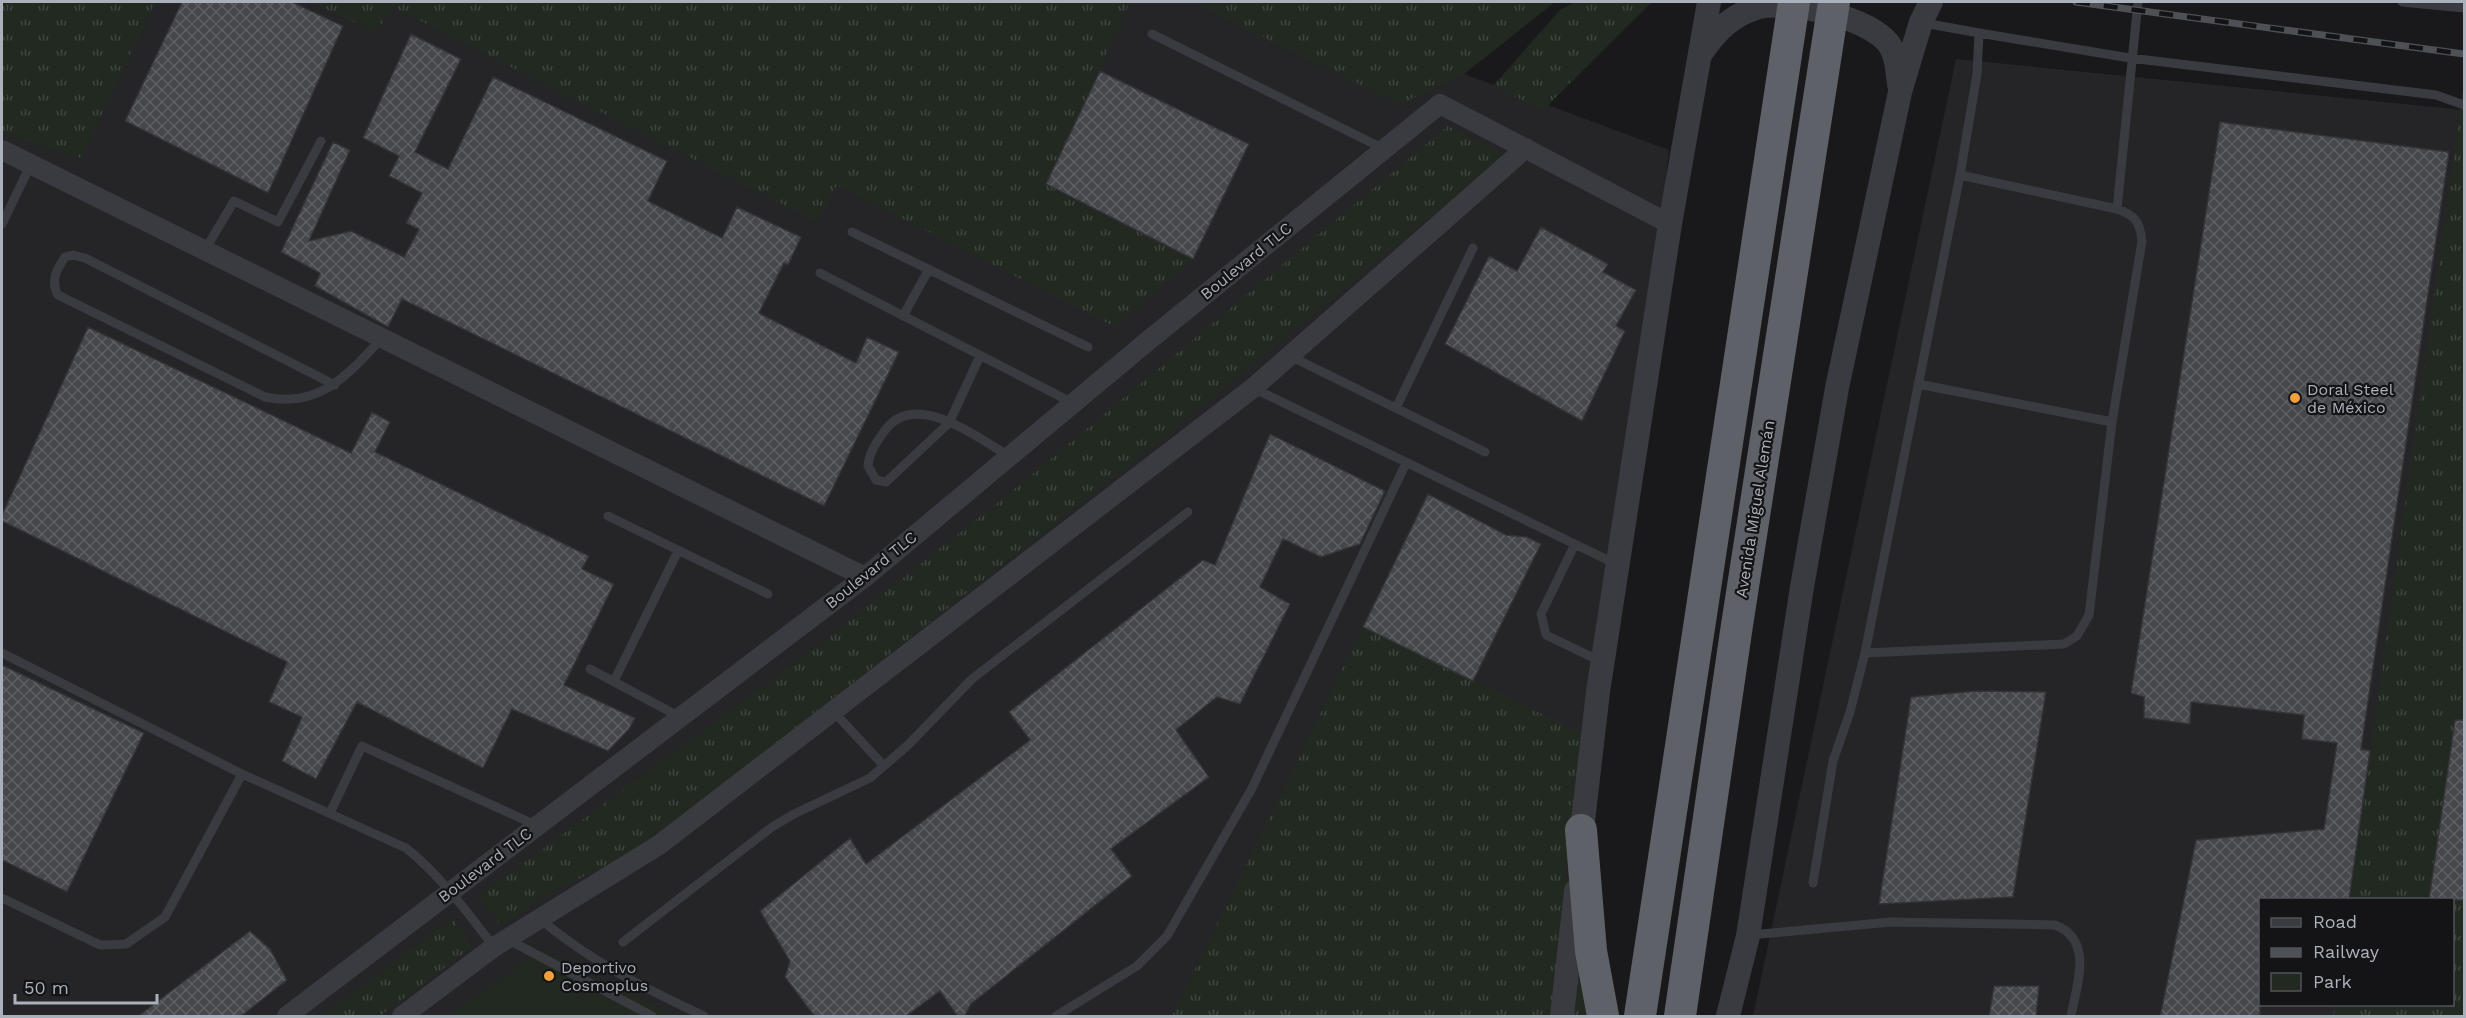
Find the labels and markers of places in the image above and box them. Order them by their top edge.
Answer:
place label: Doral Steel de México [2307,380,2394,417]
marker: Doral Steel de México [2288,391,2302,405]
place label: Deportivo Cosmoplus [561,958,648,995]
marker: Deportivo Cosmoplus [542,969,556,983]

